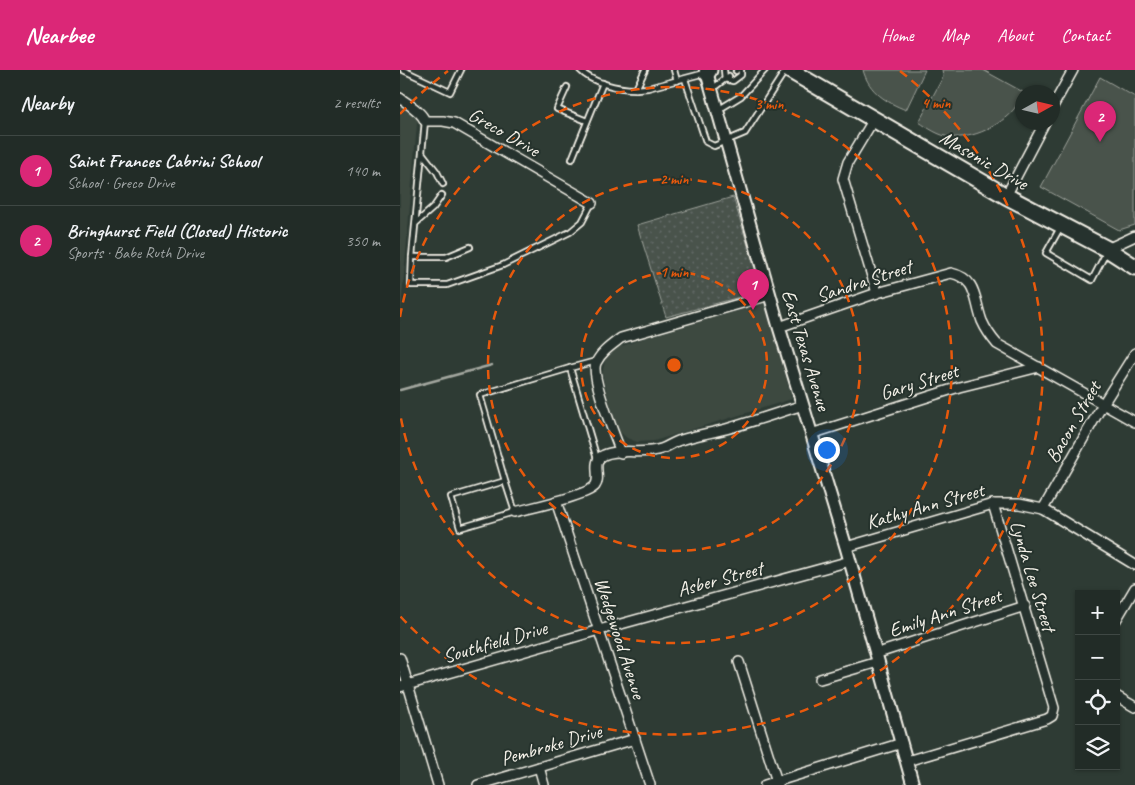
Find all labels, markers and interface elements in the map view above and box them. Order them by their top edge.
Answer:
text: Nearbee [25,20,93,50]
text: Home [881,24,914,46]
text: Map [942,24,969,46]
text: About [997,24,1033,46]
text: Contact [1061,24,1110,46]
north arrow [1015,85,1060,130]
text: Nearby [20,90,73,116]
text: 2 results [333,93,380,113]
text: 4 min [922,94,951,113]
text: 3 min [755,95,784,114]
pin: 2 [1084,101,1116,142]
street label: Greco Drive [464,102,545,163]
street label: Masonic Drive [935,125,1034,196]
text: Saint Frances Cabrini School [67,149,260,173]
text: 1 [32,161,40,181]
text: 140 m [346,161,380,181]
text: 2 min [660,170,689,189]
text: School · Greco Drive [67,173,175,193]
text: Bringhurst Field (Closed) Historic [67,219,287,243]
text: 2 [32,231,40,251]
text: 350 m [346,231,380,251]
text: Sports · Babe Ruth Drive [67,243,204,263]
street label: Sandra Street [813,253,918,308]
text: 1 min [660,263,689,282]
pin: 1 [737,269,769,310]
street label: East Texas Avenue [776,287,837,415]
centre of rings [665,356,683,374]
street label: Gary Street [877,358,963,406]
street label: Bacon Street [1040,375,1108,467]
your location [814,437,840,463]
street label: Kathy Ann Street [863,477,989,535]
street label: Lynda Lee Street [1004,518,1063,638]
street label: Asber Street [675,555,769,602]
street label: Wedgewood Avenue [589,574,652,703]
street label: Emily Ann Street [886,582,1007,643]
map controls [1075,590,1120,770]
button: + [1075,590,1120,635]
street label: Southfield Drive [440,615,551,669]
button: − [1075,635,1120,680]
button: locate [1075,680,1120,725]
street label: Pembroke Drive [498,718,606,771]
button: layers [1075,725,1120,770]

